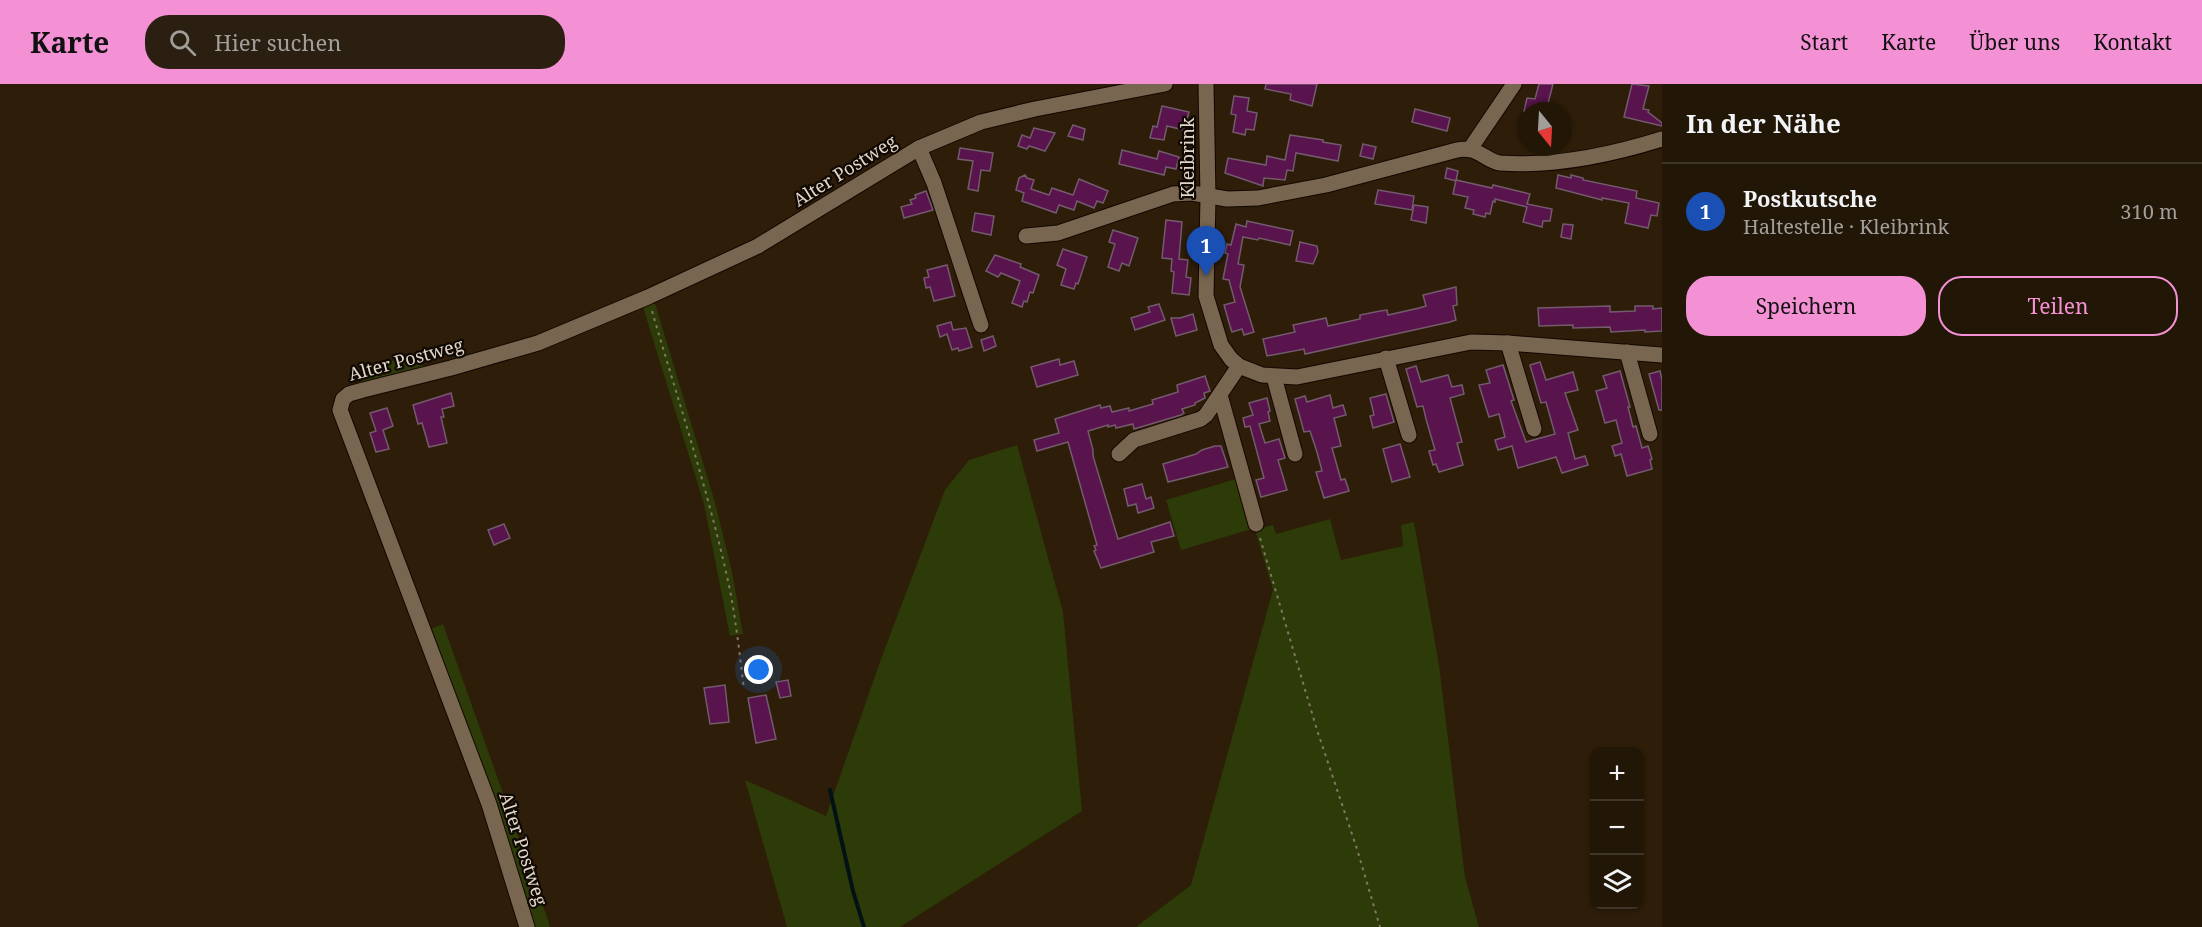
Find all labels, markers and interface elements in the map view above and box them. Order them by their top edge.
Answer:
search box [145,15,565,69]
text: Karte [30,23,109,61]
icon: search [166,26,199,59]
text: Hier suchen [214,27,341,57]
text: Start [1800,28,1848,56]
text: Karte [1881,28,1936,56]
text: Über uns [1969,28,2060,56]
text: Kontakt [2093,28,2172,56]
north arrow [1518,102,1572,156]
text: In der Nähe [1686,105,1841,141]
street label: Kleibrink [1175,117,1199,199]
street label: Alter Postweg [788,129,901,212]
text: Postkutsche [1743,183,1877,213]
text: 1 [1700,198,1711,225]
text: 310 m [2120,198,2178,225]
text: Haltestelle · Kleibrink [1743,213,1949,240]
pin: 1 [1186,226,1226,276]
button: Speichern [1686,276,1926,336]
button: Teilen [1938,276,2178,336]
street label: Alter Postweg [346,332,466,386]
your location [744,655,773,684]
map controls [1590,747,1644,909]
button: + [1590,747,1644,801]
street label: Alter Postweg [494,789,554,909]
button: − [1590,801,1644,855]
button: layers [1590,855,1644,909]

